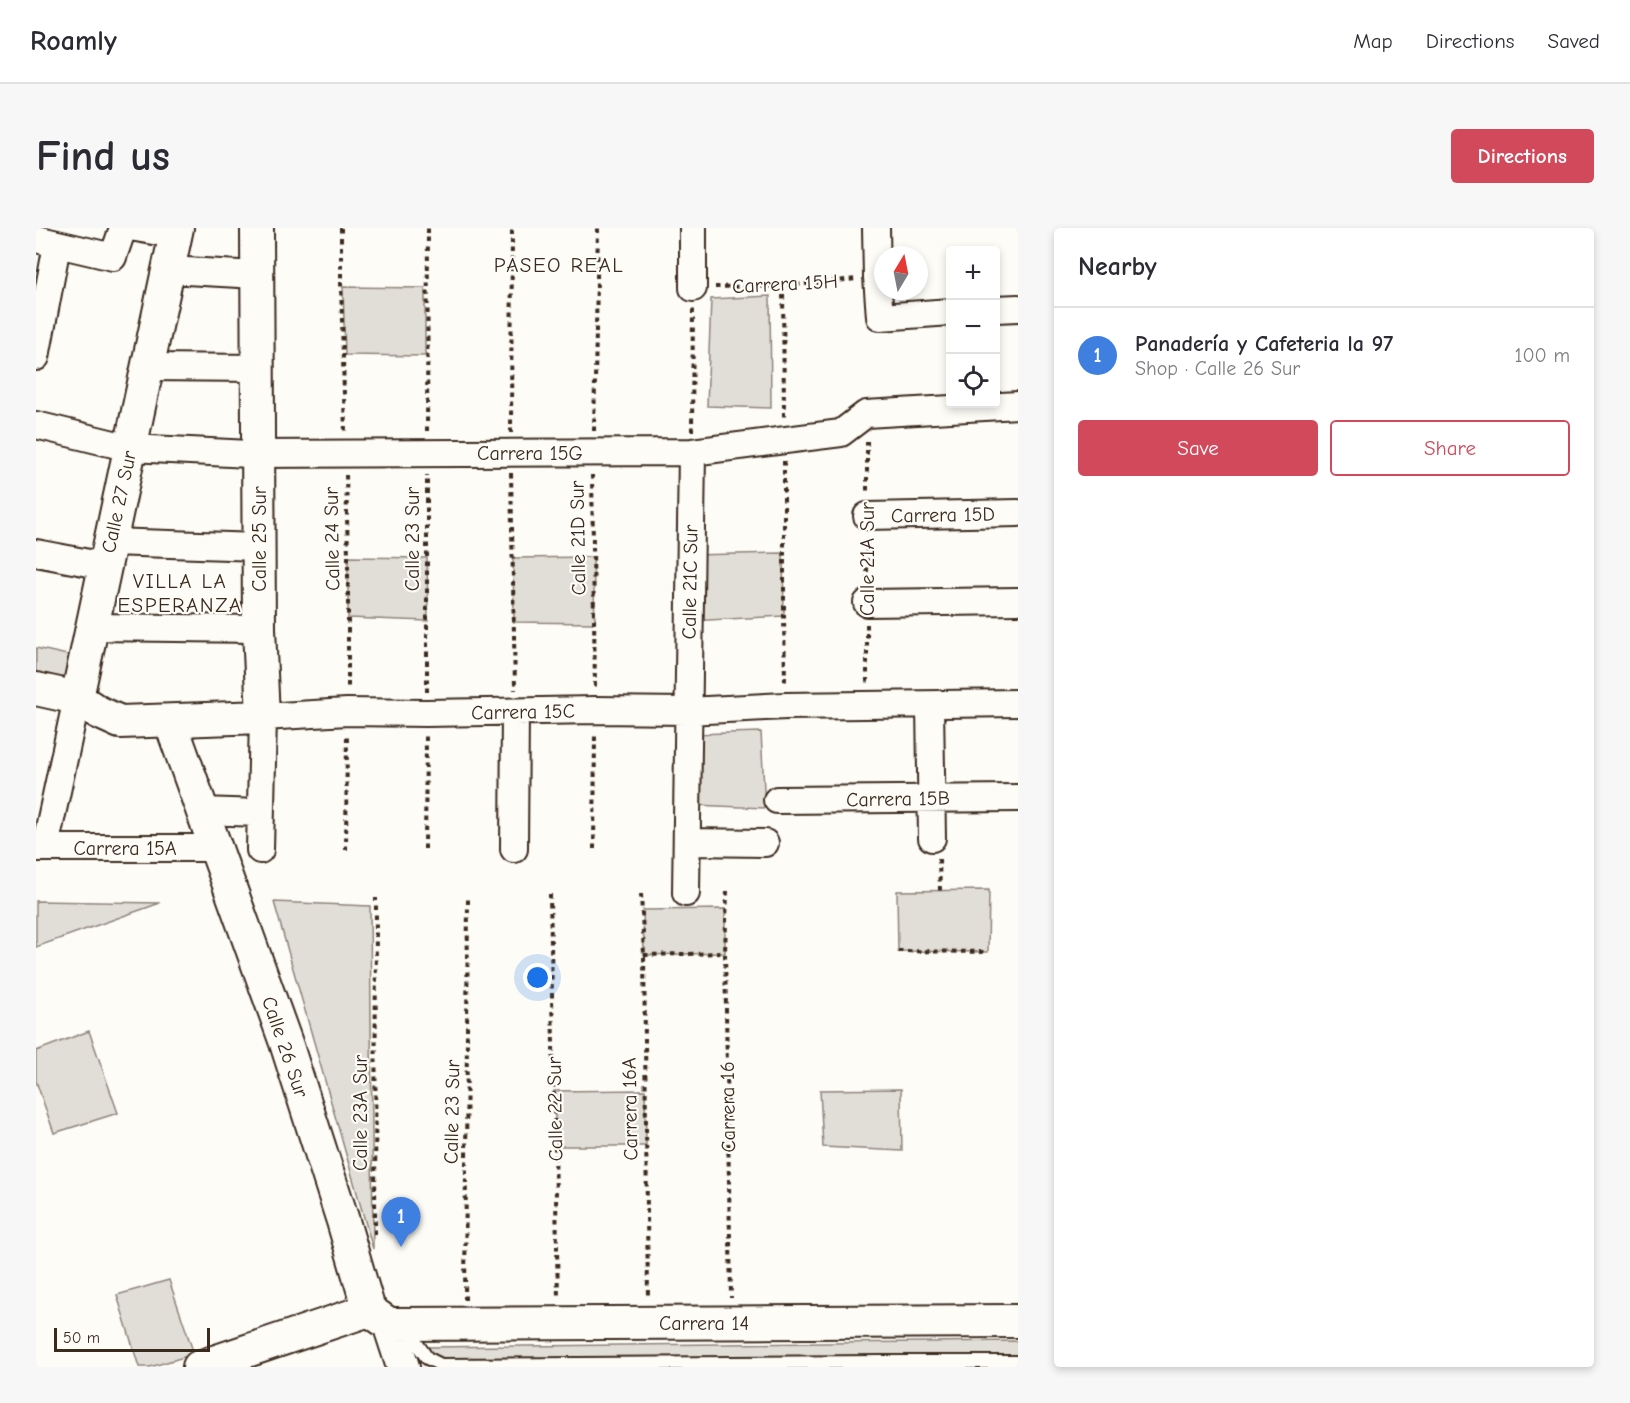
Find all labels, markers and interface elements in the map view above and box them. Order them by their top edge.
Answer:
text: Roamly [30,25,117,57]
text: Map [1353,29,1393,53]
text: Directions [1426,29,1515,53]
text: Saved [1548,29,1600,53]
button: Directions [1451,129,1594,183]
text: Find us [36,132,170,181]
north arrow [874,246,928,300]
map controls [946,246,1000,408]
button: + [946,246,1000,300]
text: Nearby [1078,252,1157,282]
district label: PASEO REAL [494,253,624,277]
street label: Carrera 15H [732,270,838,298]
button: − [946,300,1000,354]
text: Panadería y Cafeteria la 97 [1135,331,1393,357]
text: 1 [1094,344,1101,367]
text: 100 m [1515,344,1570,367]
button: locate [946,354,1000,408]
text: Shop · Calle 26 Sur [1135,357,1300,380]
button: Save [1078,420,1318,476]
button: Share [1330,420,1570,476]
street label: Carrera 15G [477,442,583,465]
street label: Calle 27 Sur [97,449,141,555]
street label: Calle 21D Sur [565,480,591,596]
street label: Calle 25 Sur [248,486,271,592]
street label: Calle 24 Sur [320,487,344,591]
street label: Calle 23 Sur [401,487,424,591]
street label: Calle 21A Sur [856,502,879,616]
street label: Carrera 15D [891,503,995,527]
street label: Calle 21C Sur [678,524,702,639]
district label: VILLA LA ESPERANZA [117,569,243,617]
street label: Carrera 15C [471,700,575,724]
street label: Carrera 15B [846,787,950,811]
street label: Carrera 15A [73,837,177,860]
your location [523,963,552,992]
street label: Calle 26 Sur [257,993,313,1101]
street label: Calle 23A Sur [349,1055,372,1171]
street label: Calle 22 Sur [543,1056,567,1162]
street label: Carrera 16A [618,1057,642,1161]
street label: Calle 23 Sur [440,1059,464,1164]
street label: Carrera 16 [716,1061,740,1153]
pin: 1 [382,1198,421,1247]
street label: Carrera 14 [659,1312,749,1335]
scale bar [54,1325,210,1352]
text: 50 m [63,1329,100,1347]

